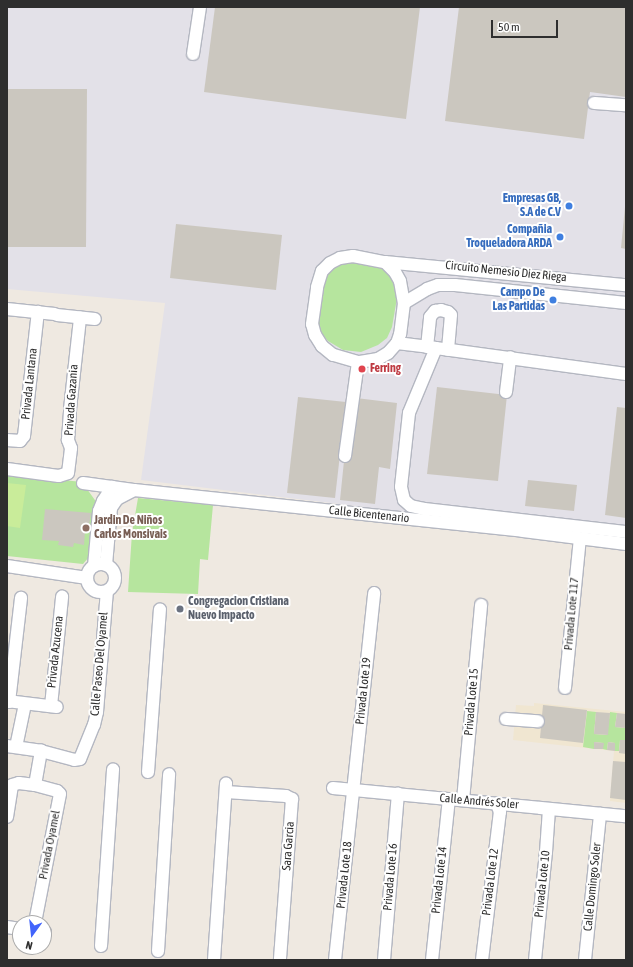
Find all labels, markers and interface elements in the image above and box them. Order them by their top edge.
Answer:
scale bar [493,12,560,38]
text: 50 m [498,20,520,34]
place label: Empresas GB, S.A de C.V [503,192,561,220]
marker: Empresas GB, S.A de C.V [564,201,574,211]
place label: Compañia Troqueladora ARDA [466,223,552,251]
marker: Compañia Troqueladora ARDA [555,232,565,242]
street label: Circuito Nemesio Diez Riega [445,258,567,286]
place label: Campo De Las Partidas [493,286,545,314]
marker: Campo De Las Partidas [548,295,558,305]
street label: Privada Lantana [19,347,41,421]
place label: Ferring [370,362,401,376]
street label: Privada Gazania [62,364,82,436]
marker: Ferring [357,364,367,374]
street label: Calle Bicentenario [328,504,410,526]
place label: Jardin De Niños Carlos Monsivais [94,514,167,542]
marker: Jardin De Niños Carlos Monsivais [81,523,91,533]
street label: Privada Lote 117 [562,577,582,651]
place label: Congregacion Cristiana Nuevo Impacto [188,595,289,623]
marker: Congregacion Cristiana Nuevo Impacto [175,604,185,614]
street label: Calle Paseo Del Oyamel [88,612,112,716]
street label: Privada Azucena [45,615,67,689]
street label: Privada Lote 19 [353,657,375,725]
street label: Privada Lote 15 [462,668,482,736]
street label: Calle Andrés Soler [439,791,519,813]
street label: Privada Oyamel [36,809,64,881]
street label: Sara Garcia [280,821,298,871]
street label: Privada Lote 18 [334,841,356,909]
street label: Calle Domingo Soler [581,842,605,932]
street label: Privada Lote 16 [381,843,401,911]
street label: Privada Lote 14 [429,846,451,914]
street label: Privada Lote 12 [480,848,502,916]
street label: Privada Lote 10 [532,850,554,918]
north arrow [12,915,52,955]
text: N [24,939,34,952]

